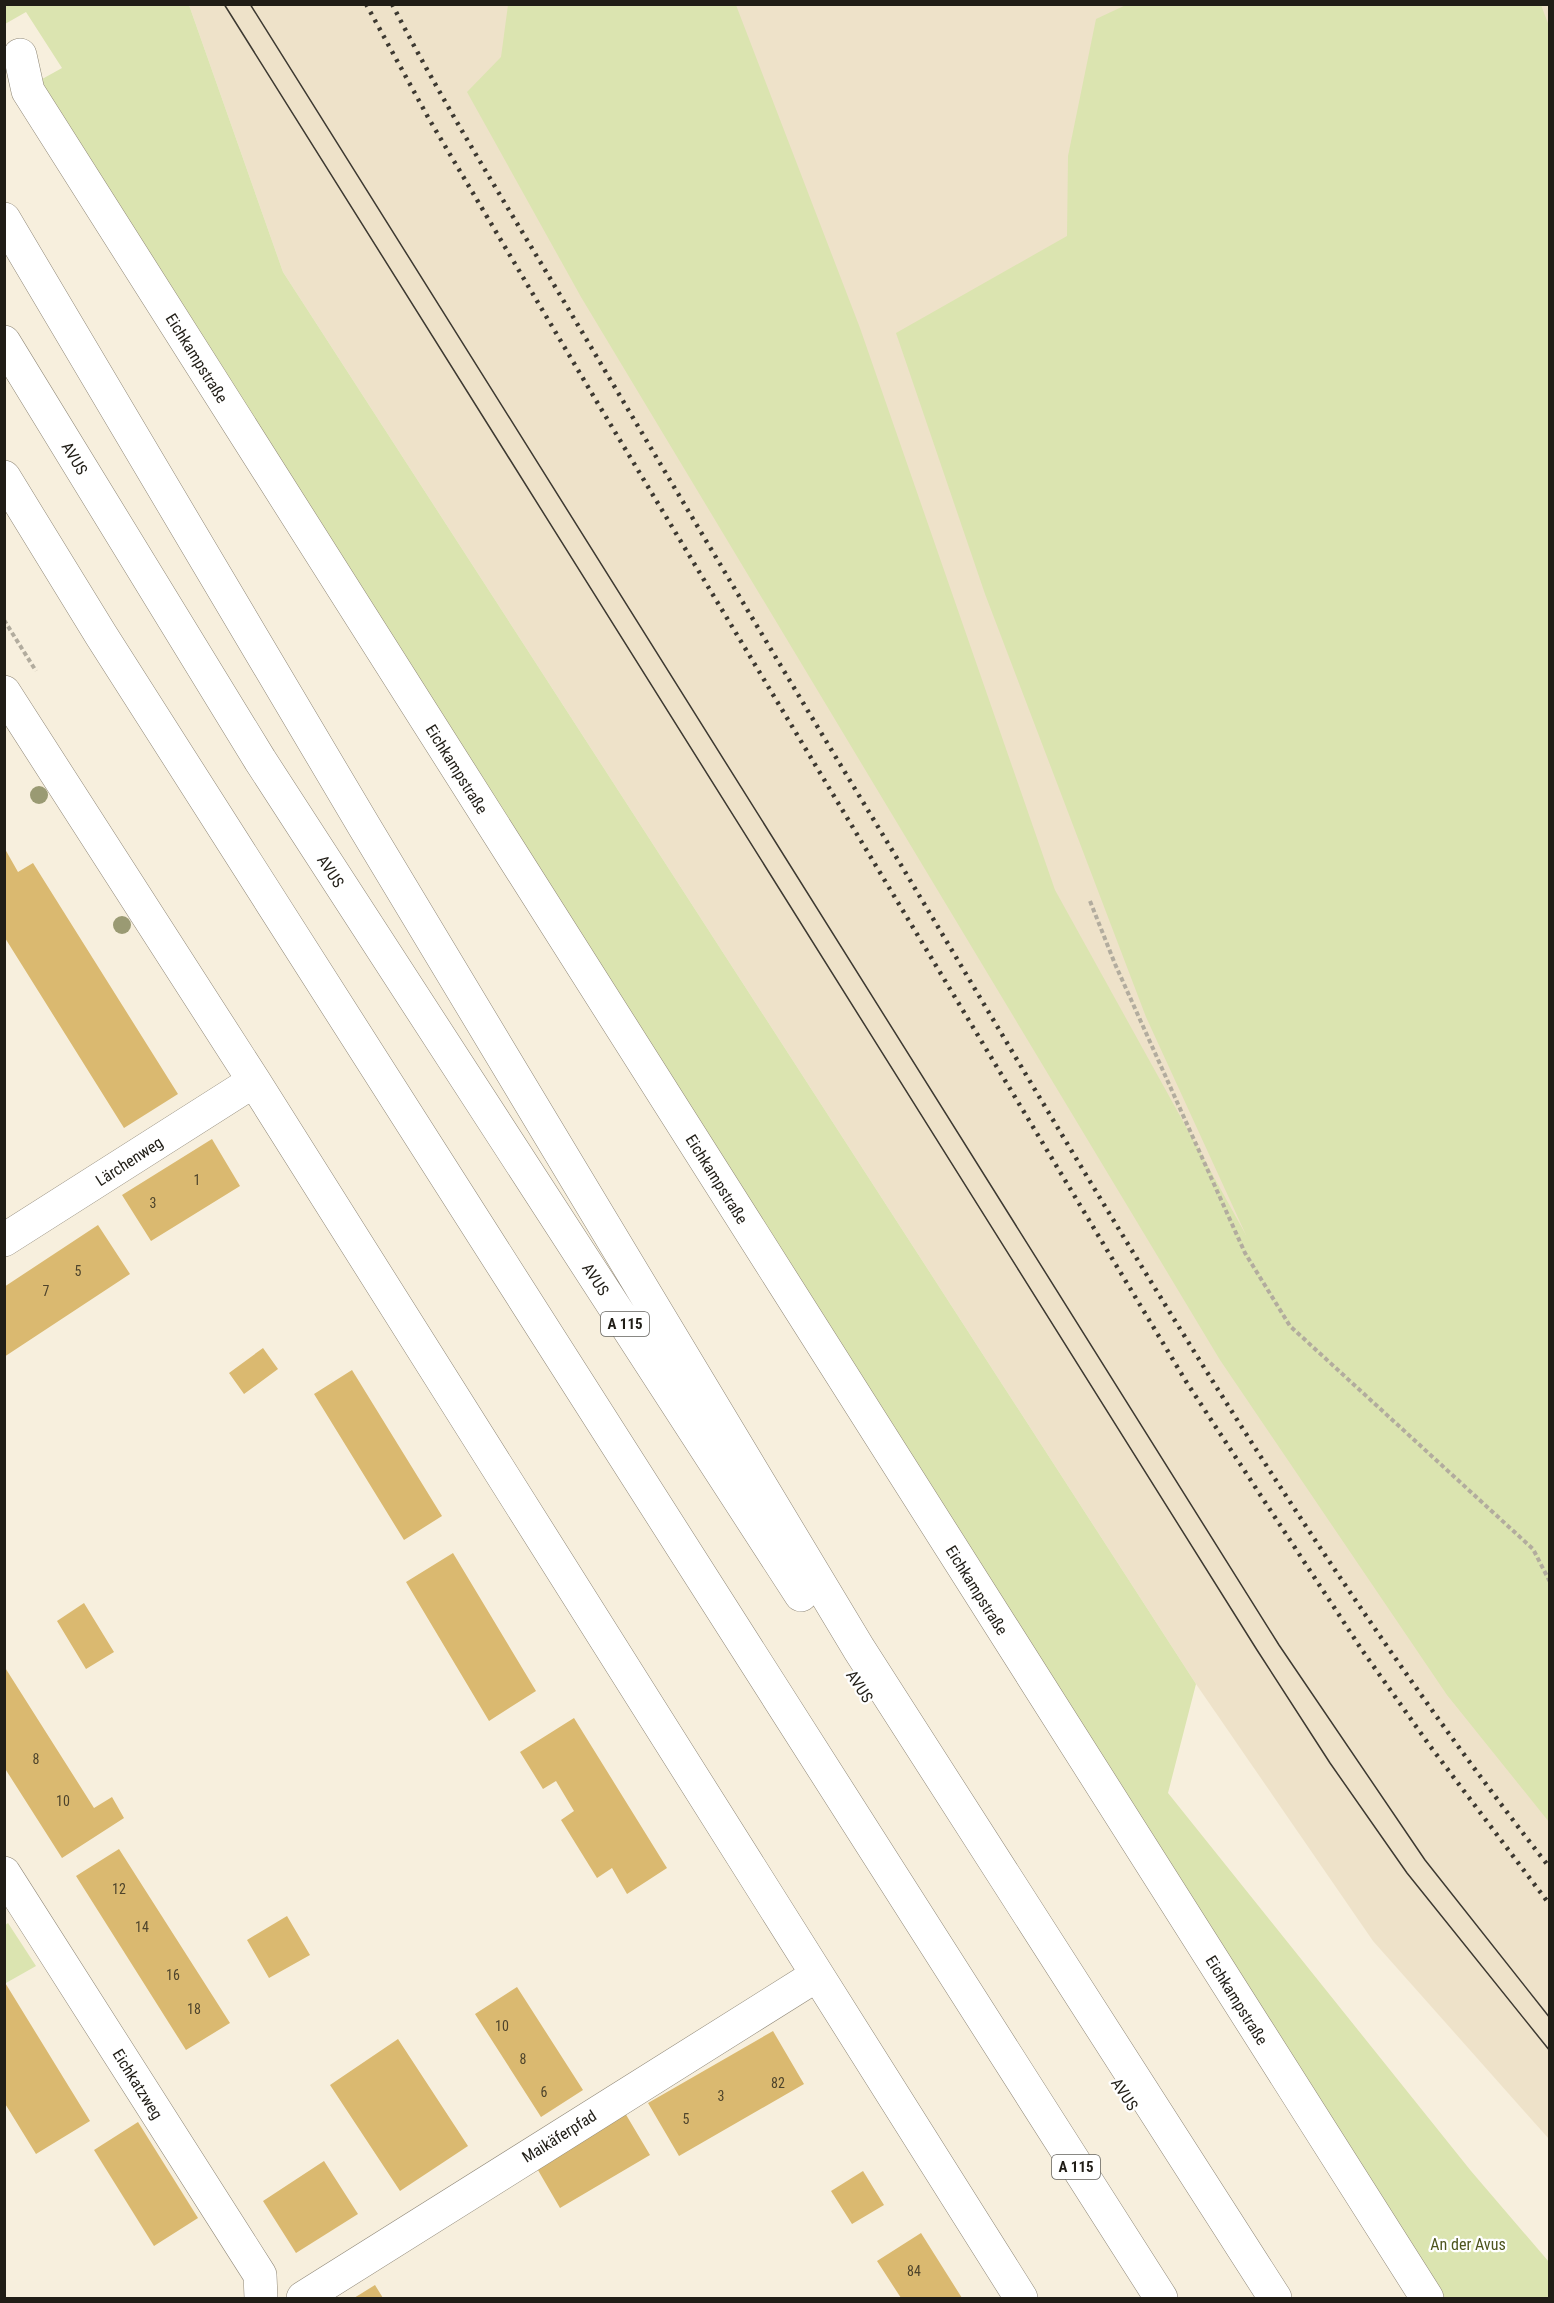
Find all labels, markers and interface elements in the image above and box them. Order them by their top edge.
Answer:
street label: Eichkampstraße [162,310,232,406]
street label: AVUS [57,438,92,478]
street label: Eichkampstraße [422,721,492,817]
street label: AVUS [313,852,348,891]
street label: Eichkampstraße [682,1131,752,1227]
street label: Lärchenweg [92,1133,166,1190]
house number: 1 [194,1172,200,1188]
house number: 3 [150,1195,156,1211]
street label: AVUS [578,1260,613,1299]
house number: 5 [75,1263,82,1279]
house number: 7 [43,1283,50,1299]
road number: A 115 [601,1312,649,1336]
street label: Eichkampstraße [942,1542,1012,1638]
street label: AVUS [842,1667,877,1706]
house number: 8 [33,1751,40,1767]
house number: 10 [56,1793,70,1809]
house number: 12 [112,1881,126,1897]
house number: 14 [135,1919,149,1935]
street label: Eichkampstraße [1202,1952,1272,2048]
house number: 16 [166,1967,180,1983]
house number: 18 [187,2001,201,2017]
house number: 10 [495,2018,509,2034]
street label: Eichkatzweg [109,2046,167,2123]
house number: 8 [520,2051,527,2067]
house number: 82 [771,2075,785,2091]
street label: AVUS [1107,2075,1142,2114]
house number: 6 [541,2084,548,2100]
house number: 3 [718,2088,724,2104]
street label: Maikäferpfad [519,2106,600,2167]
house number: 5 [683,2111,690,2127]
road number: A 115 [1052,2155,1100,2179]
park label: An der Avus [1430,2235,1506,2254]
house number: 84 [907,2263,921,2279]

